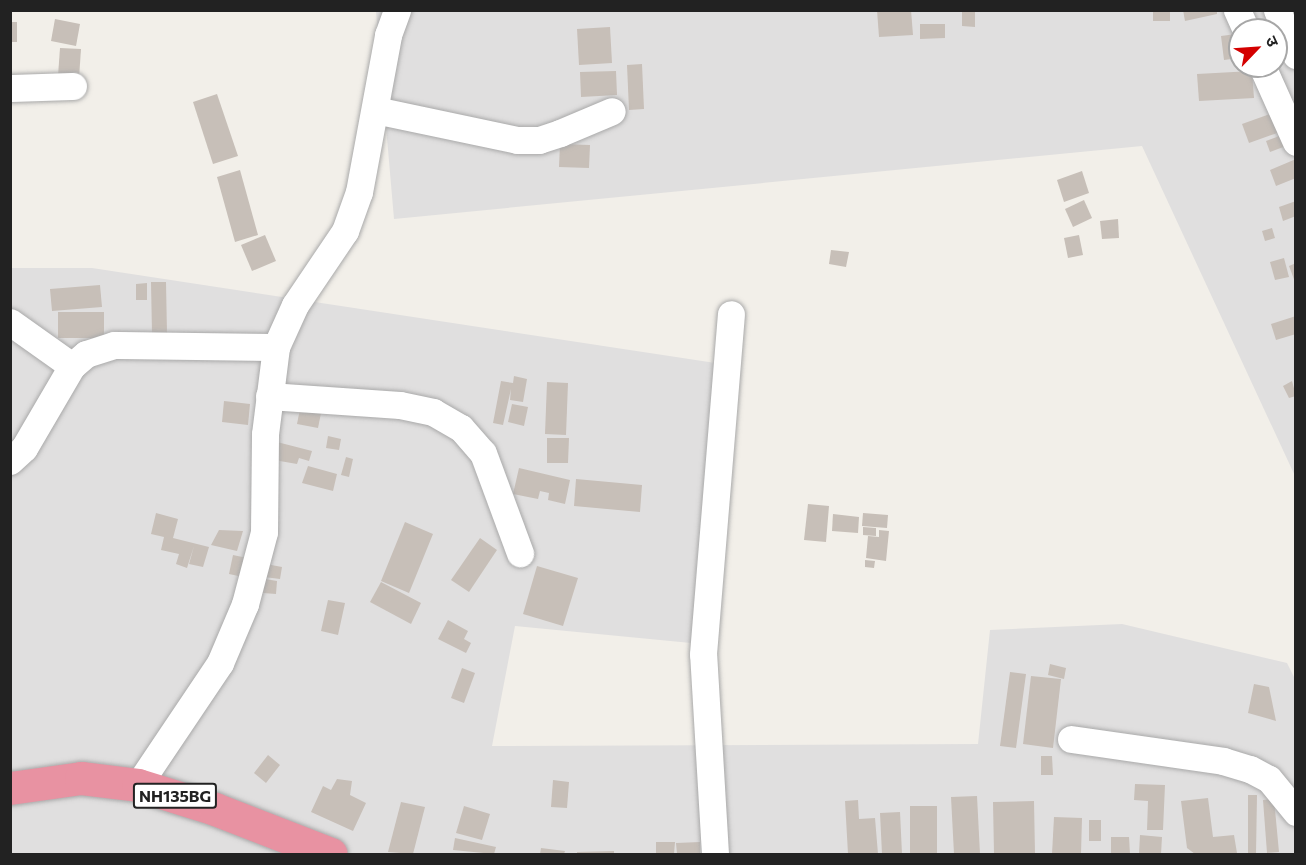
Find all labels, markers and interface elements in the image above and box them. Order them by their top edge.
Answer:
north arrow [1228,18,1288,78]
text: उ [1262,33,1284,49]
road number: NH135BG [132,783,219,809]

